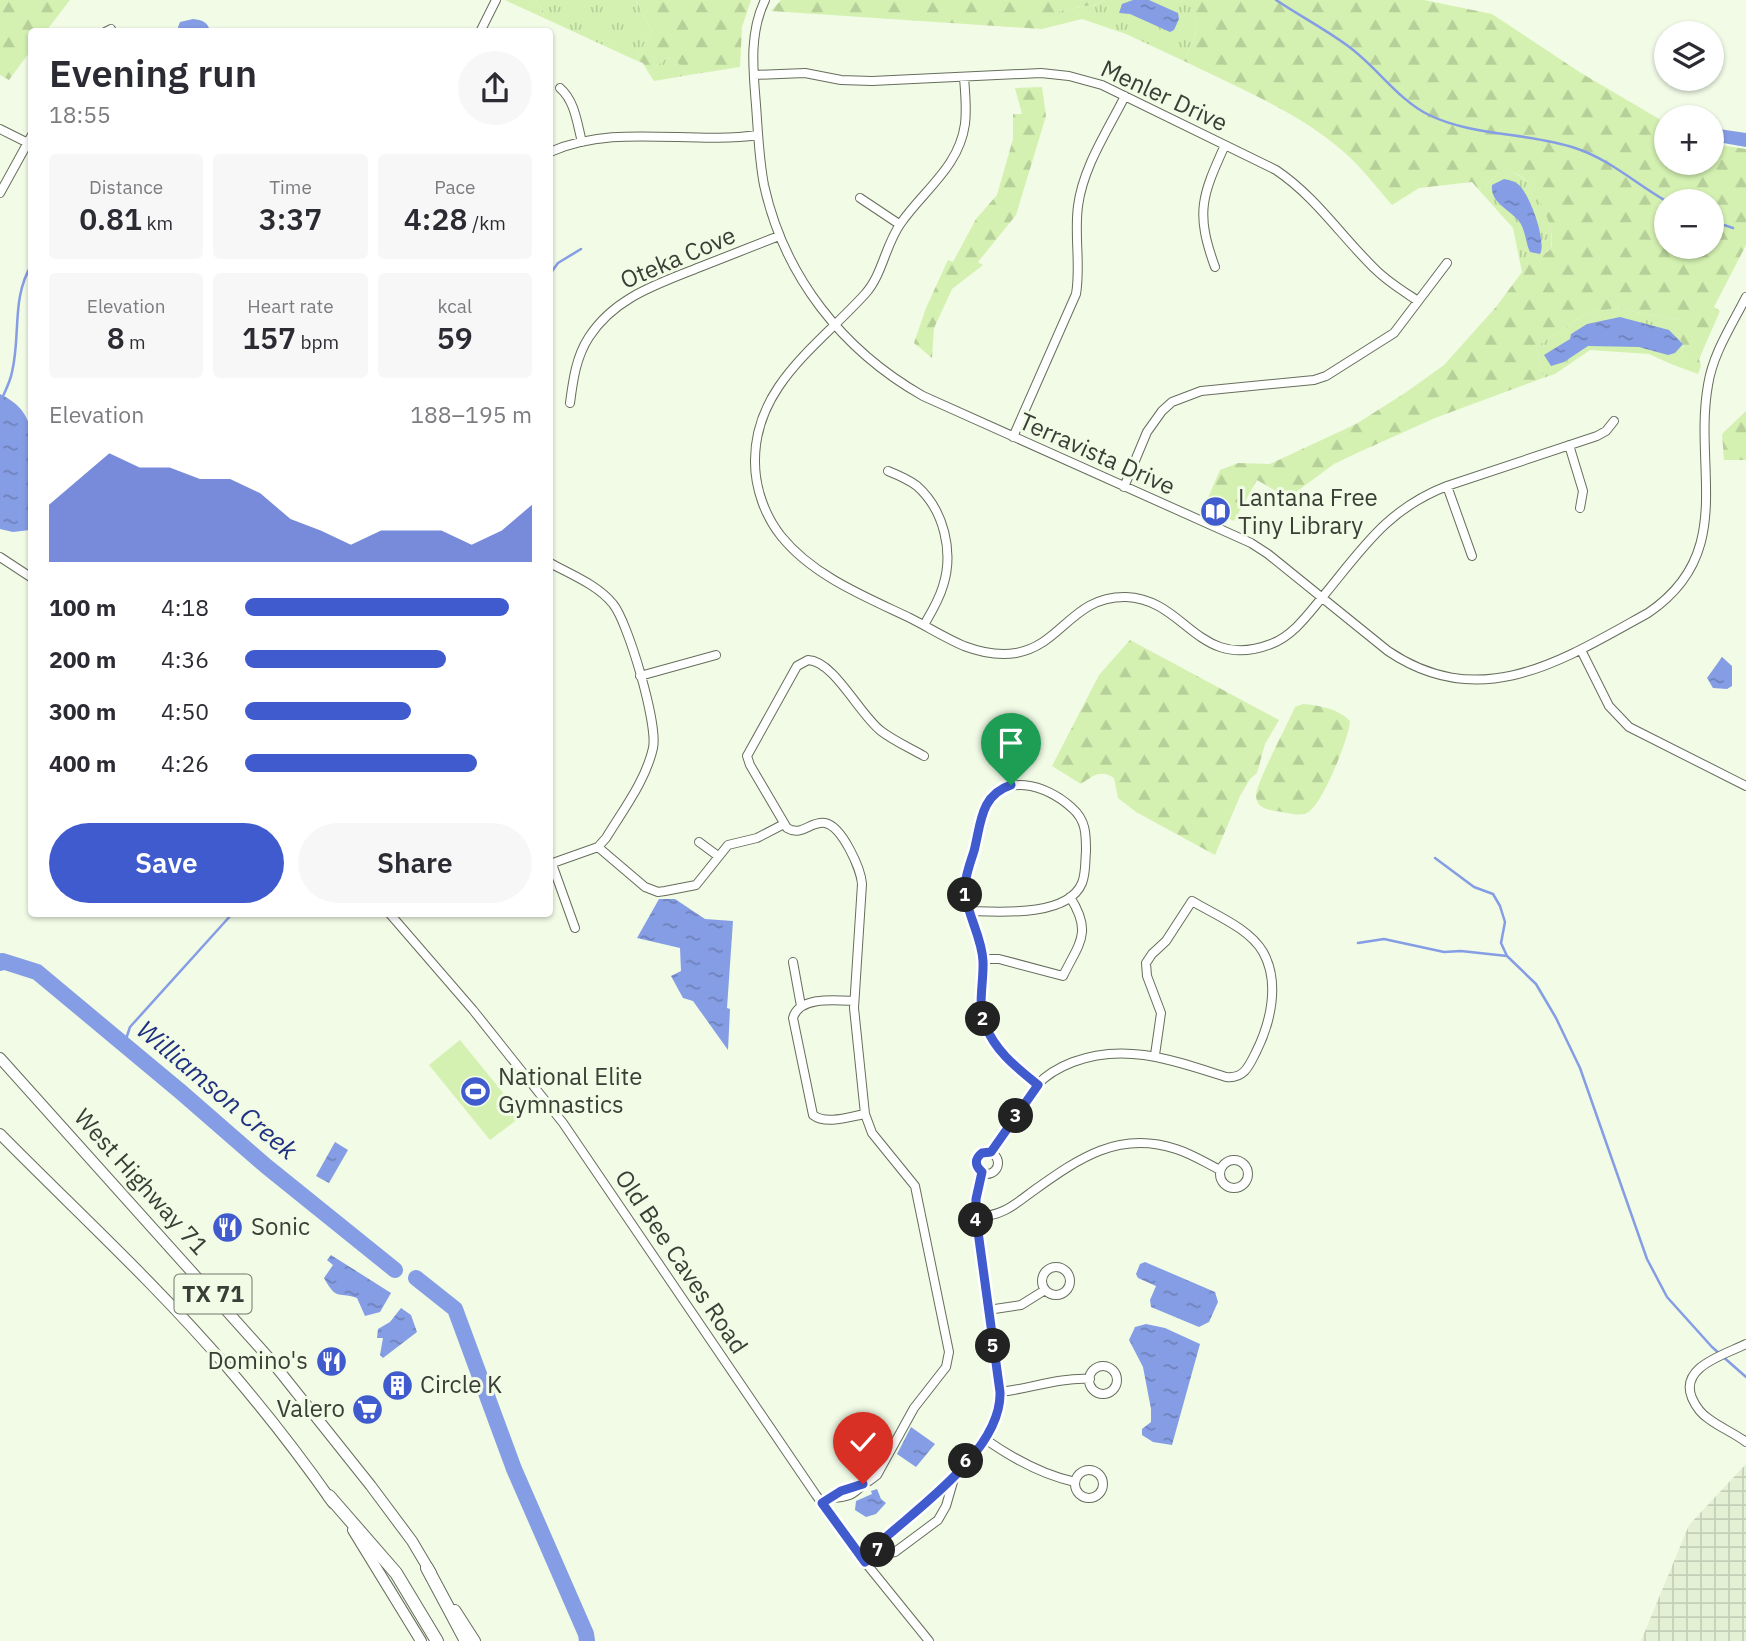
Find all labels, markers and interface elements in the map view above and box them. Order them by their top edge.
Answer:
map controls [1654,21,1724,259]
button: layers [1654,21,1724,91]
text: Evening run [49,48,257,97]
button: share [458,51,532,125]
street label: Menler Drive [1096,52,1233,138]
text: 18:55 [49,99,111,129]
button: + [1654,105,1724,175]
text: Distance [89,175,163,199]
text: Time [269,175,312,199]
text: Pace [434,175,476,199]
button: − [1654,189,1724,259]
text: 0.81 [79,199,142,238]
text: 3:37 [259,199,322,238]
text: 4:28 [404,199,467,238]
text: km [142,211,173,235]
text: /km [467,211,506,235]
street label: Oteka Cove [615,218,740,296]
text: Elevation [87,294,166,318]
text: Heart rate [247,294,334,318]
text: kcal [438,294,472,318]
text: 8 [107,318,125,357]
text: 157 [242,318,296,357]
text: 59 [437,318,473,357]
text: m [125,330,146,354]
text: bpm [296,330,339,354]
text: Elevation [49,399,144,429]
text: 188–195 m [410,399,532,429]
street label: Terravista Drive [1014,404,1180,502]
place label: Lantana Free Tiny Library [1238,481,1378,541]
library icon: Lantana Free Tiny Library [1198,495,1232,529]
text: 100 m [49,592,116,622]
text: 4:18 [161,592,209,622]
text: 200 m [49,644,116,674]
text: 4:36 [161,644,209,674]
text: 300 m [49,696,116,726]
text: 4:50 [161,696,209,726]
pin [981,713,1041,785]
icon: arrive [992,724,1030,762]
text: 400 m [49,748,116,778]
text: 4:26 [161,748,209,778]
button: Save [49,823,284,903]
button: Share [298,823,532,903]
pin: 1 [948,878,982,912]
text: 1 [959,882,970,906]
pin: 2 [965,1002,1000,1036]
text: 2 [977,1006,988,1030]
water label: Williamson Creek [130,1012,305,1167]
place label: National Elite Gymnastics [498,1060,642,1120]
sports icon: National Elite Gymnastics [458,1074,492,1108]
pin: 3 [998,1098,1034,1134]
street label: West Highway 71 [68,1101,216,1261]
text: 3 [1010,1103,1021,1127]
street label: Old Bee Caves Road [608,1163,755,1360]
pin: 4 [958,1202,993,1238]
text: 4 [970,1207,981,1231]
restaurant icon: Sonic [211,1210,245,1244]
place label: Sonic [251,1210,310,1242]
road number: TX 71 [174,1274,252,1314]
pin: 5 [976,1328,1010,1364]
text: 5 [987,1333,998,1357]
place label: Domino's [207,1344,308,1376]
restaurant icon: Domino's [314,1344,348,1378]
building icon: Circle K [380,1368,414,1402]
place label: Circle K [420,1368,502,1400]
place label: Valero [276,1392,345,1424]
supermarket icon: Valero [351,1392,385,1426]
pin [833,1412,893,1484]
icon: check [844,1423,882,1461]
pin: 6 [948,1444,984,1478]
text: 6 [960,1448,971,1472]
pin: 7 [860,1532,896,1568]
text: 7 [872,1537,883,1561]

